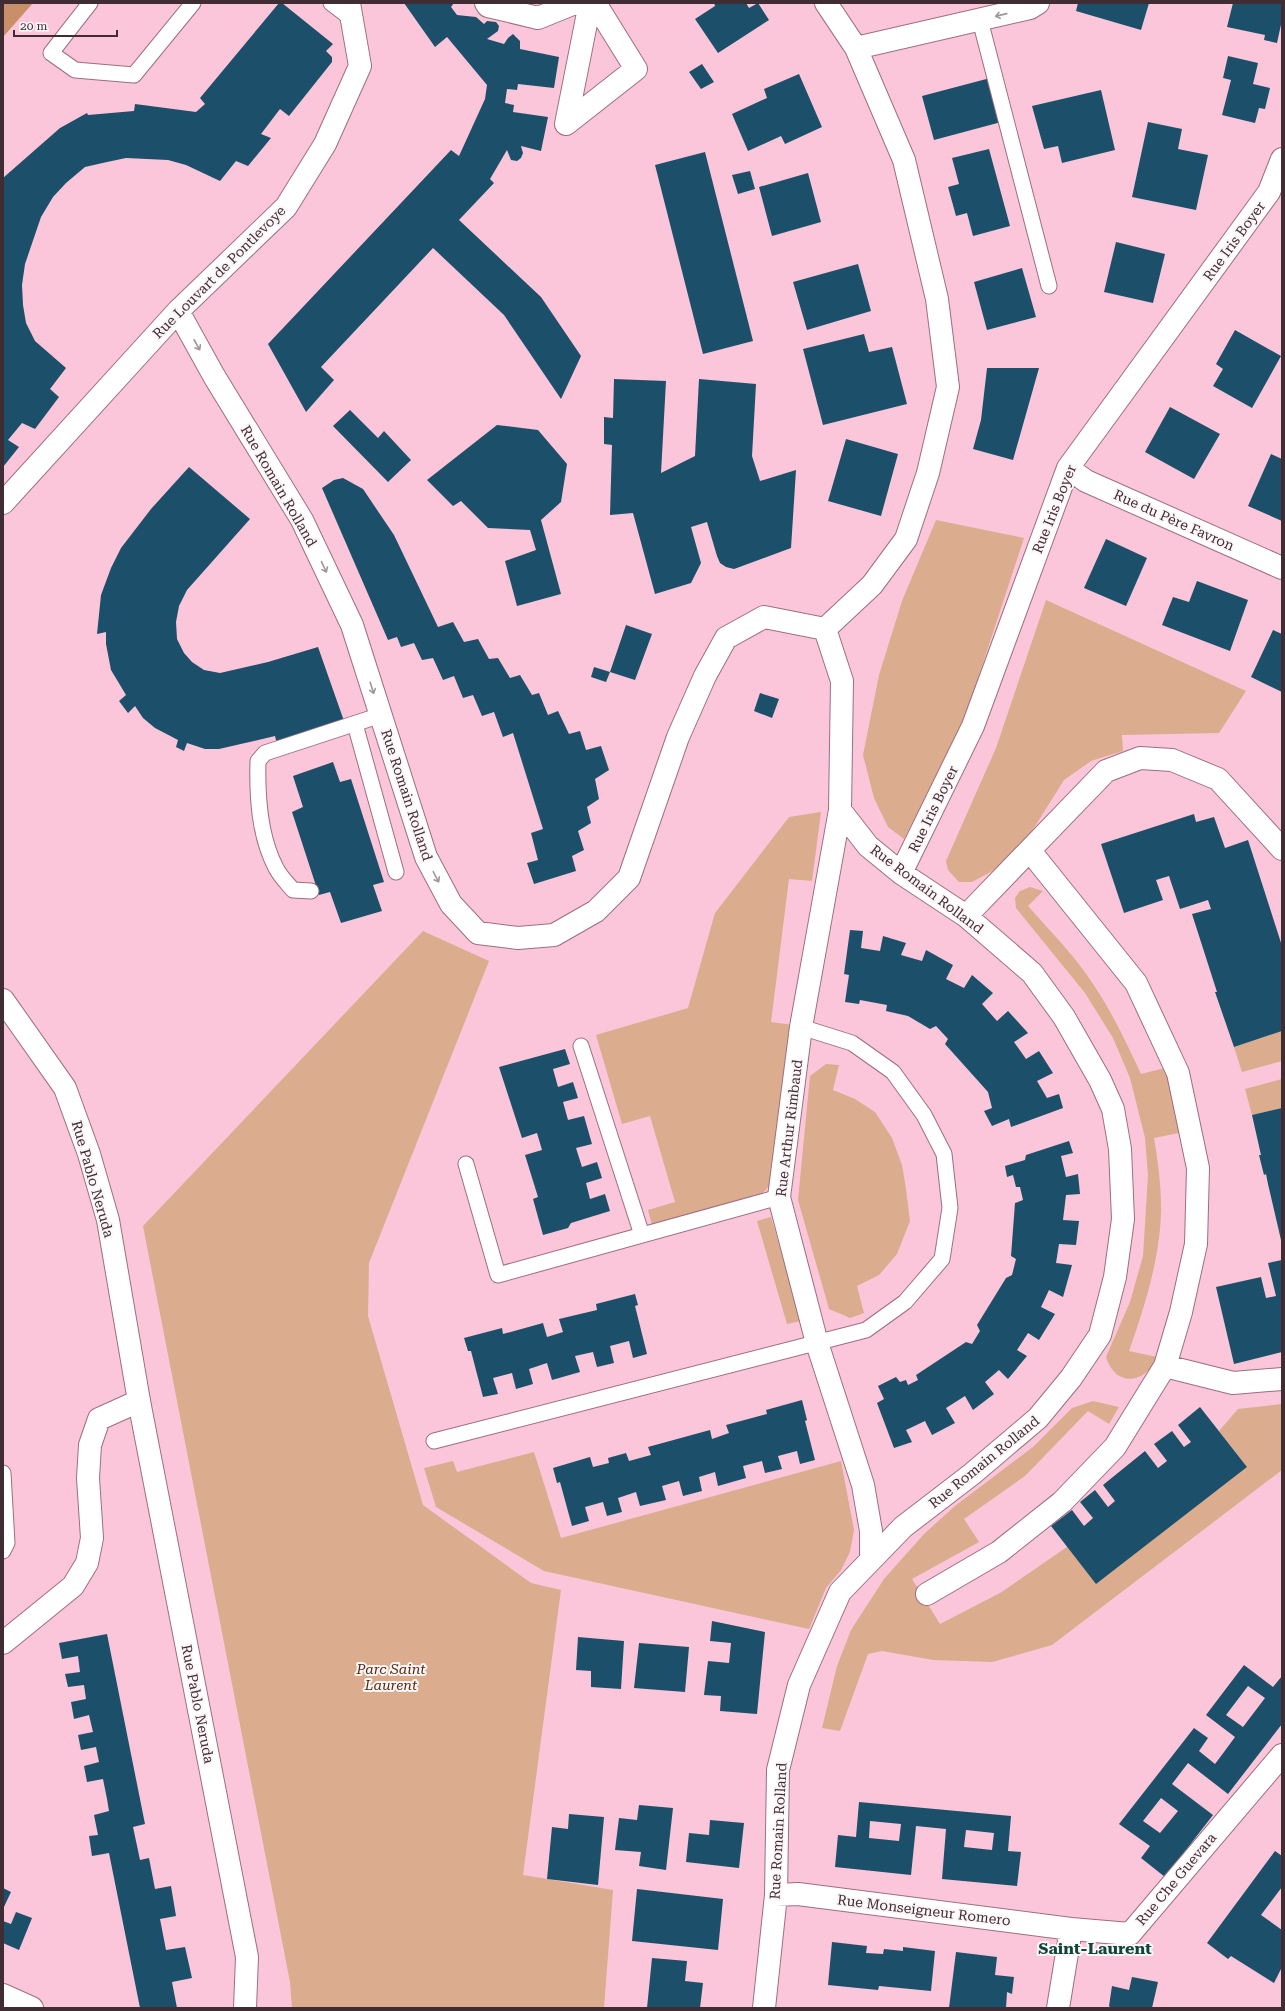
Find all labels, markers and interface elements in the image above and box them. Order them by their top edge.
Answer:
scale bar [14,12,117,38]
one-way arrow [995,12,1008,19]
text: 20 m [20,19,47,33]
street label: Rue Iris Boyer [1200,198,1268,284]
street label: Rue Louvart de Pontlevoye [149,202,289,342]
one-way arrow [193,339,201,351]
street label: Rue Romain Rolland [238,423,320,549]
street label: Rue Iris Boyer [1029,462,1079,556]
street label: Rue du Père Favron [1111,486,1237,554]
one-way arrow [321,561,328,573]
one-way arrow [368,681,376,693]
street label: Rue Romain Rolland [378,727,436,863]
street label: Rue Iris Boyer [905,763,961,855]
street label: Rue Romain Rolland [867,841,987,937]
one-way arrow [433,870,441,882]
street label: Rue Arthur Rimbaud [773,1058,805,1198]
street label: Rue Pablo Neruda [69,1119,117,1240]
street label: Rue Romain Rolland [926,1413,1042,1511]
street label: Rue Pablo Neruda [179,1643,217,1765]
park label: Parc Saint Laurent [355,1661,426,1693]
street label: Rue Romain Rolland [766,1762,790,1900]
street label: Rue Che Guevara [1133,1829,1220,1929]
street label: Rue Monseigneur Romero [836,1891,1012,1929]
district label: Saint-Laurent [1038,1939,1152,1958]

